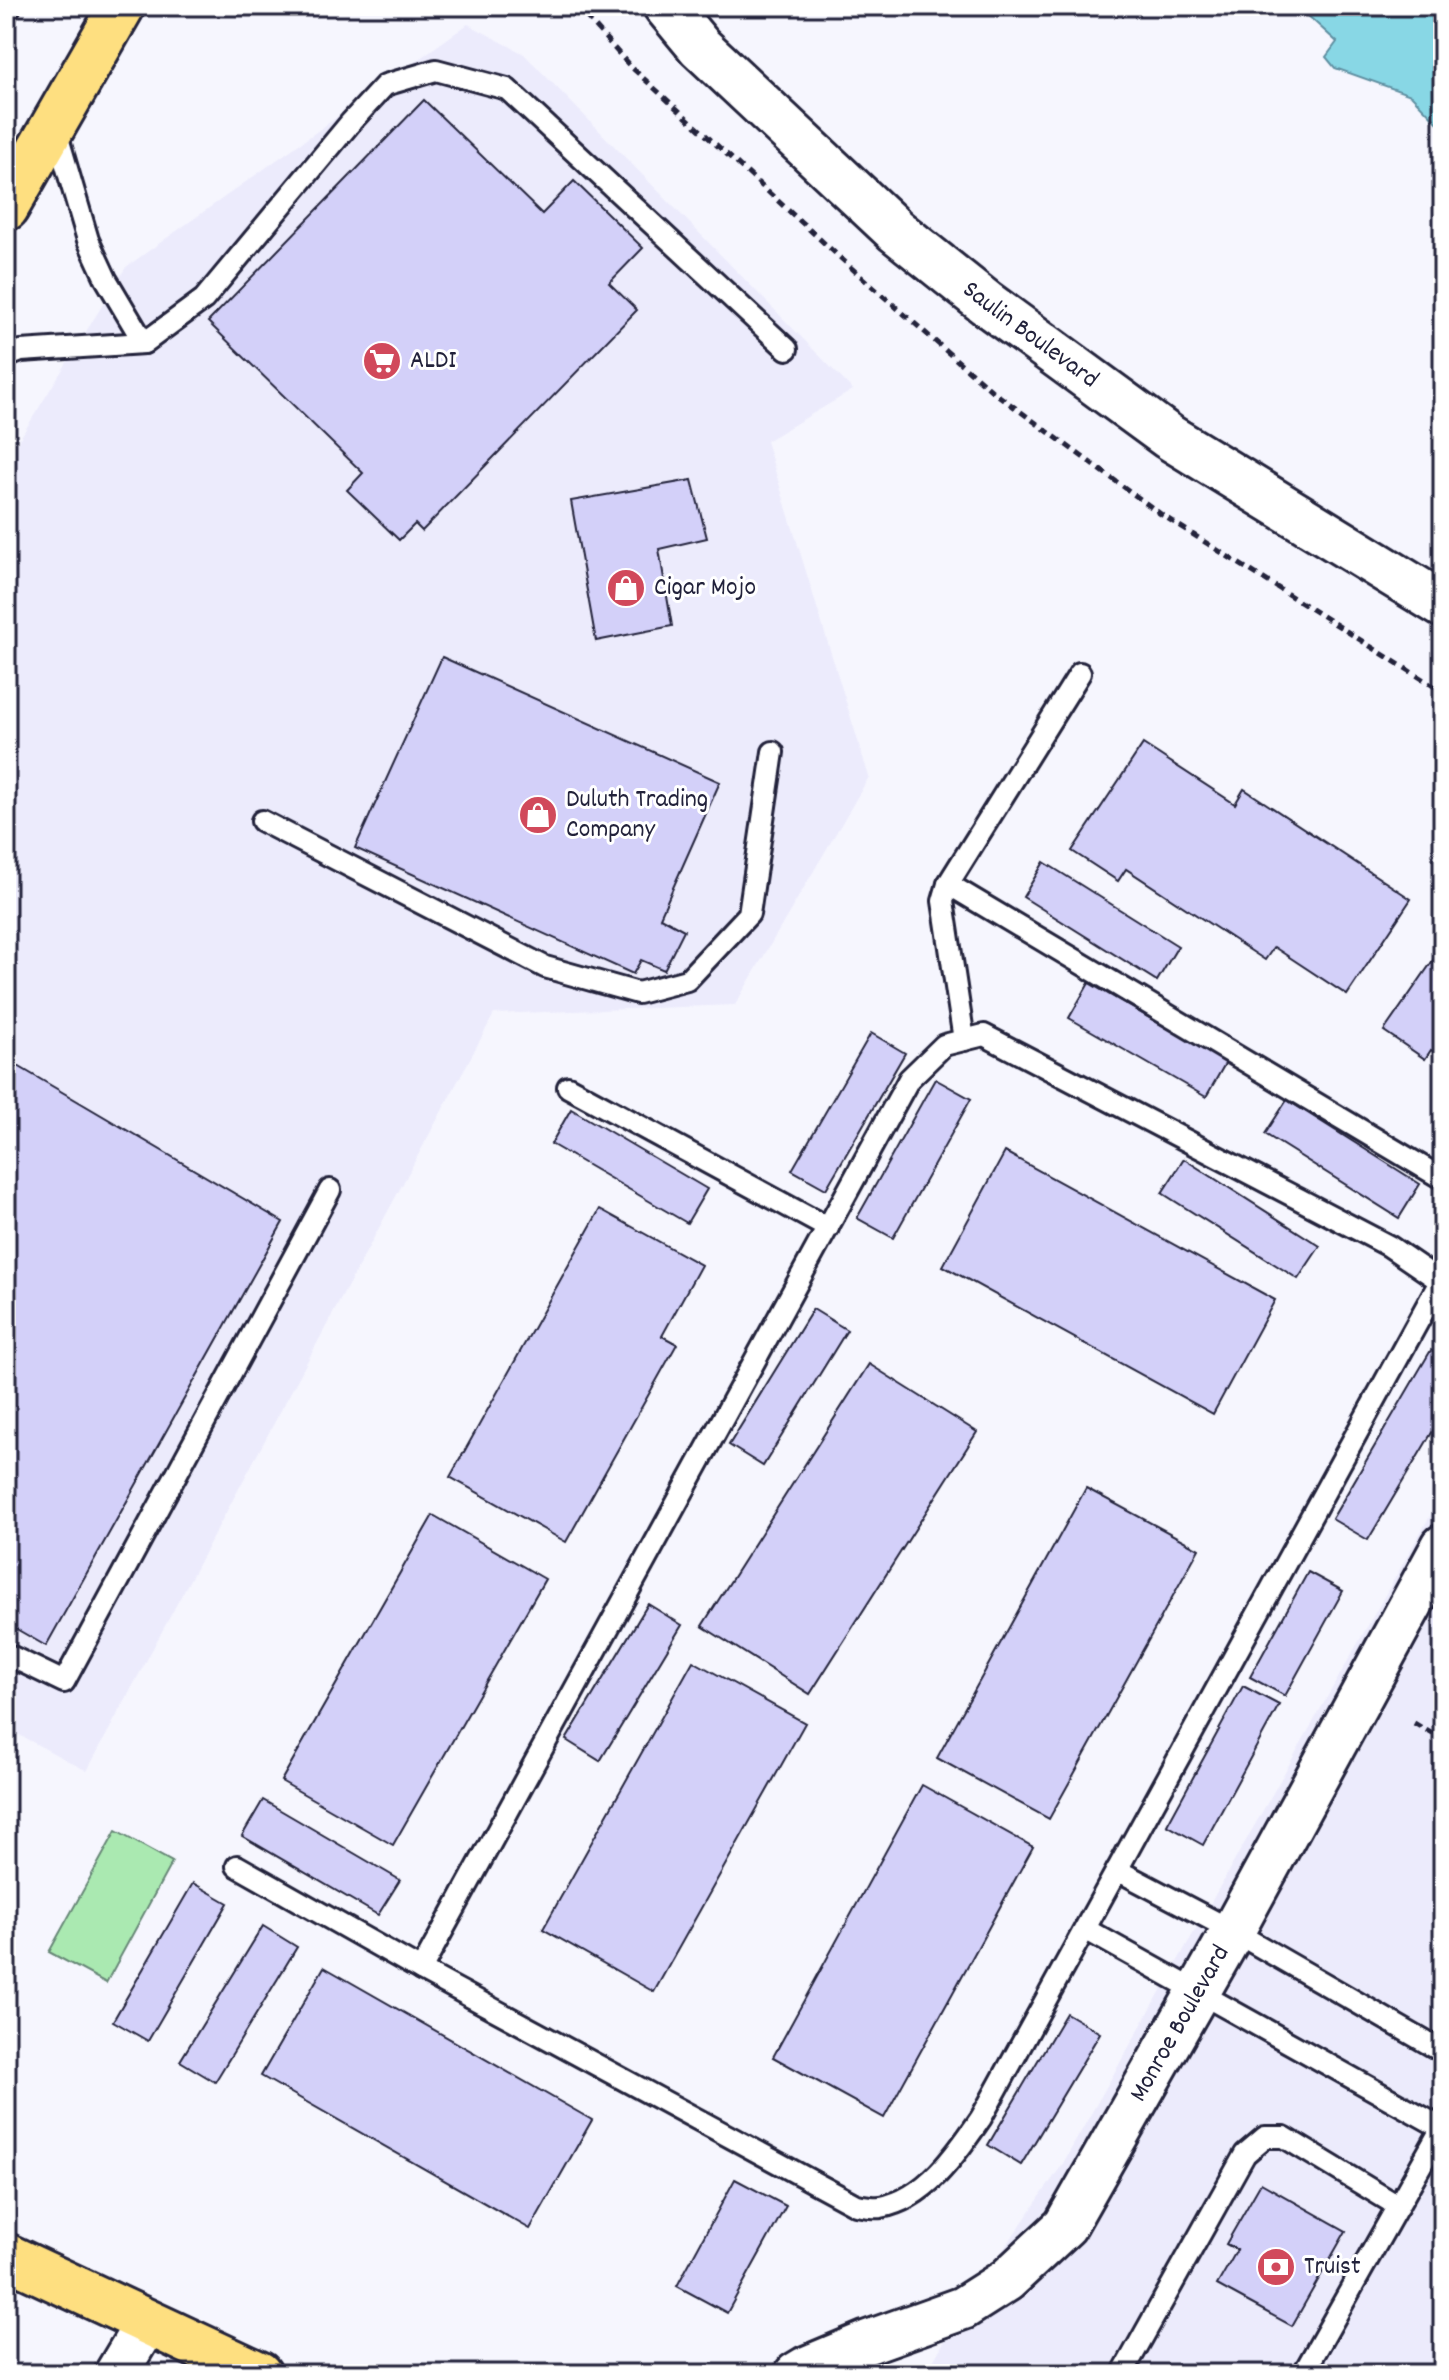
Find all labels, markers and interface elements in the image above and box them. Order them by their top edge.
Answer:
street label: Saulin Boulevard [954,272,1106,398]
supermarket icon: ALDI [361,340,403,382]
place label: ALDI [410,343,456,380]
shop icon: Cigar Mojo [605,567,647,609]
place label: Cigar Mojo [654,570,756,607]
place label: Duluth Trading Company [566,782,708,849]
shop icon: Duluth Trading Company [517,794,559,836]
street label: Monroe Boulevard [1121,1938,1240,2109]
bank icon: Truist [1255,2246,1297,2288]
place label: Truist [1304,2249,1361,2286]

